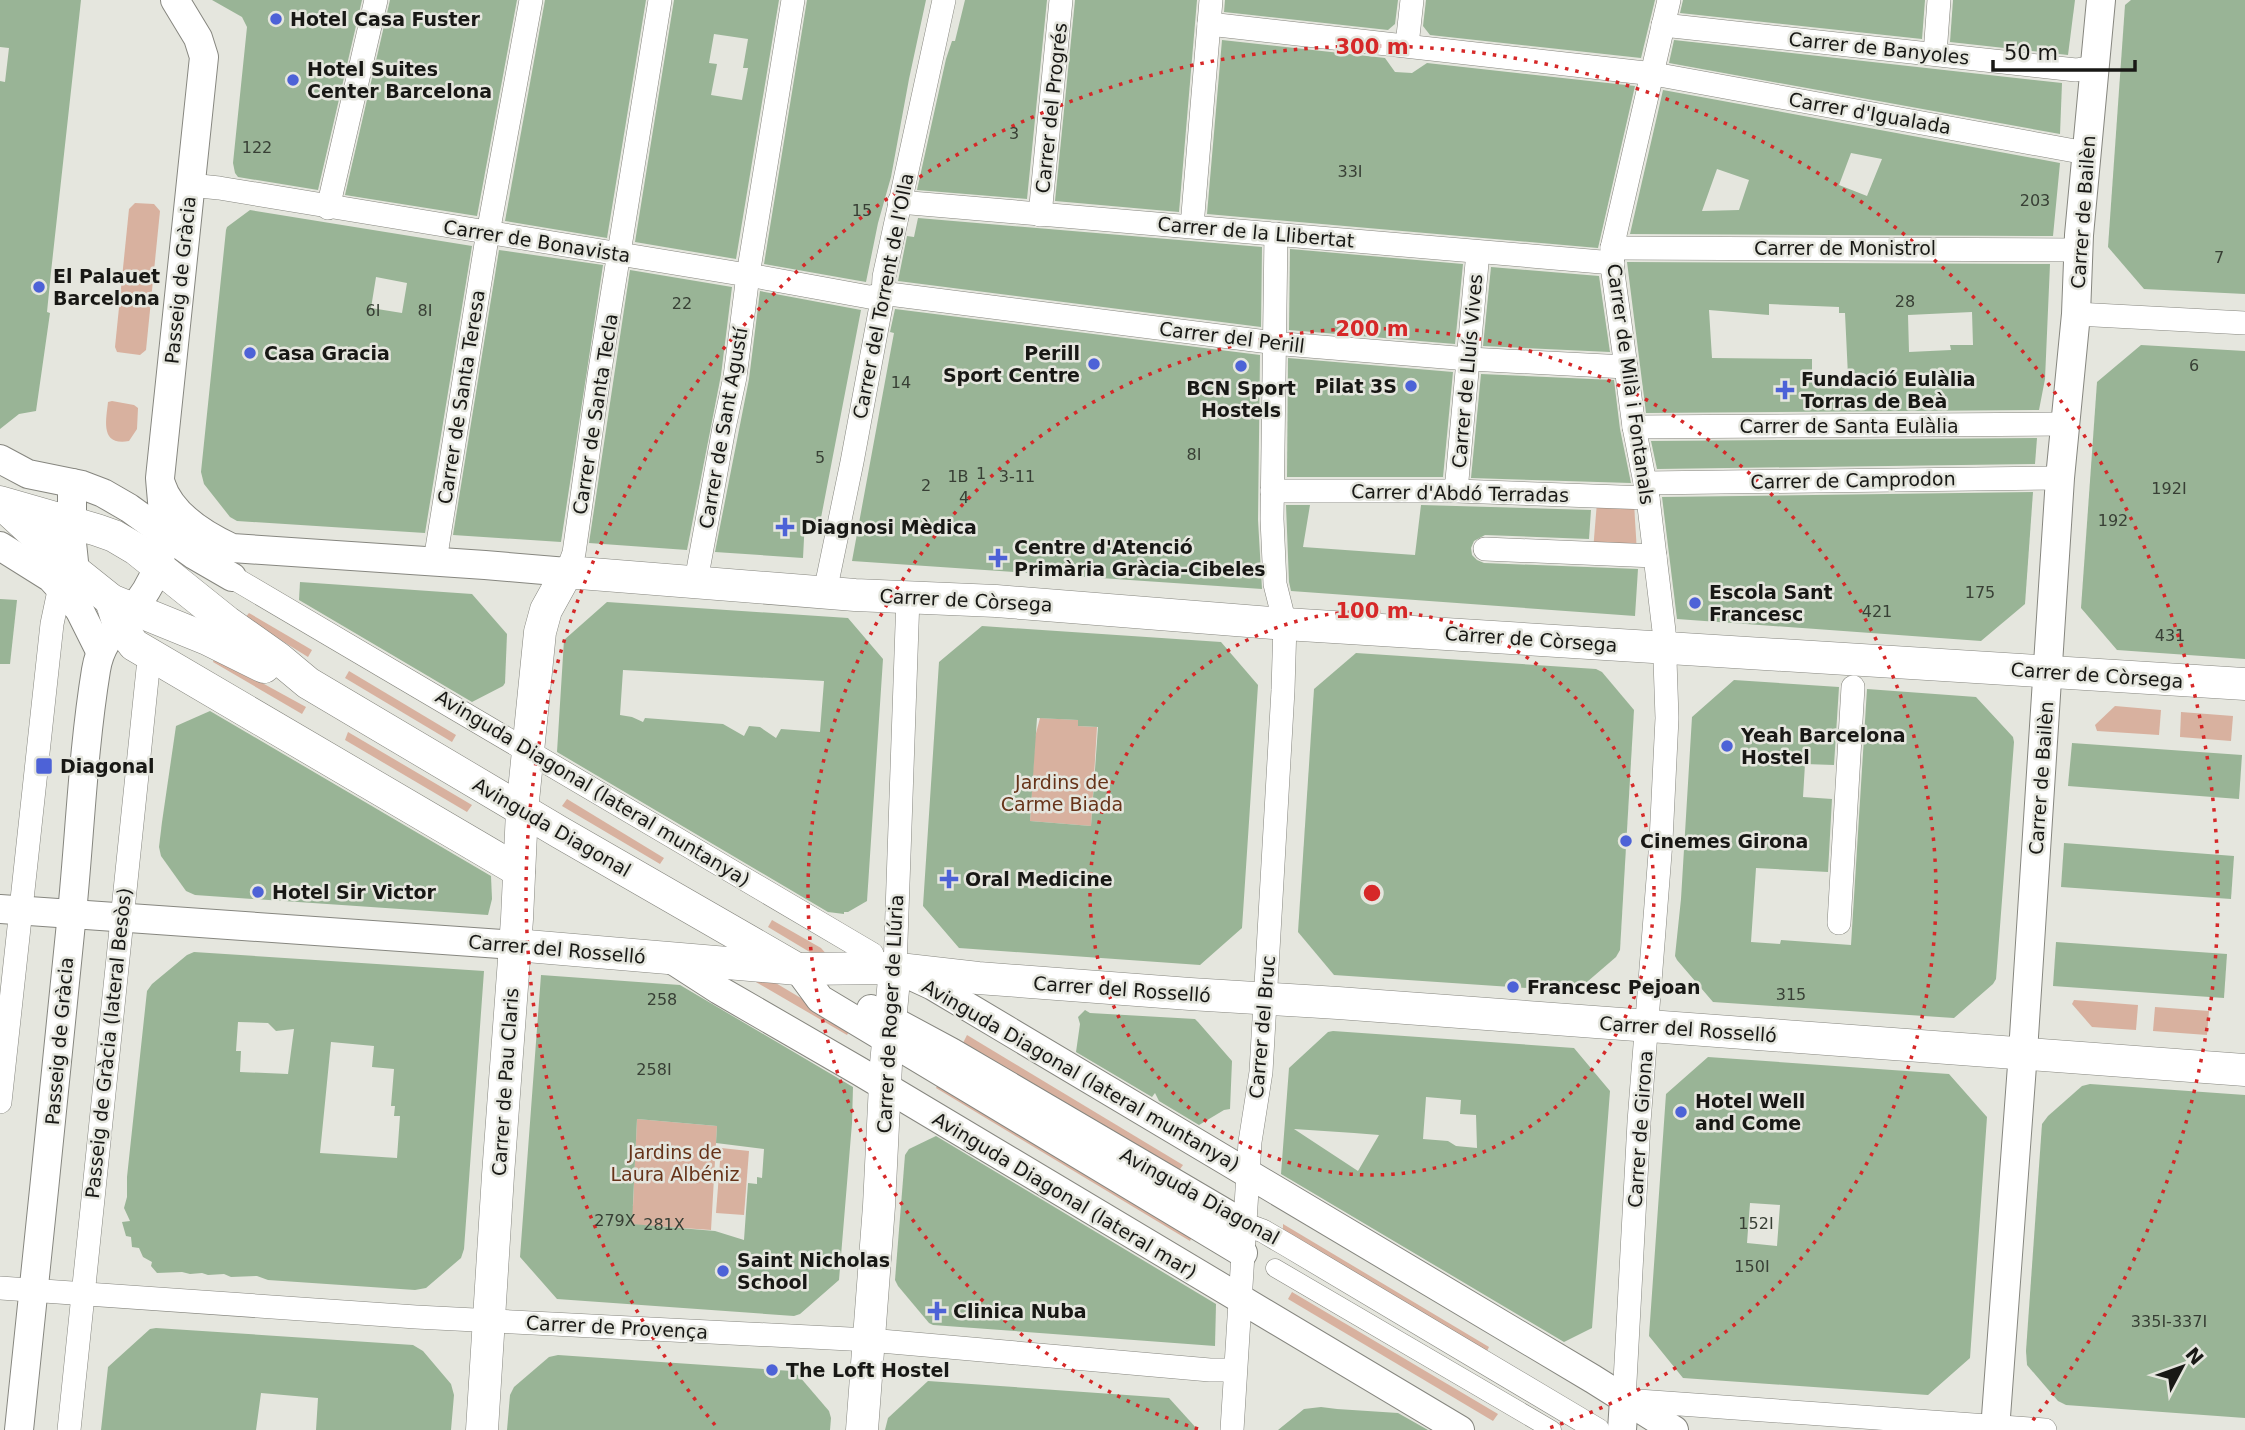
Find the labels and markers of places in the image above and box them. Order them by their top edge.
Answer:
place label: Hotel Casa Fuster [290,8,480,30]
marker: Hotel Casa Fuster [268,11,284,27]
place label: Hotel Suites Center Barcelona [307,58,492,102]
marker: Hotel Suites Center Barcelona [285,72,301,88]
place label: El Palauet Barcelona [53,265,160,309]
marker: El Palauet Barcelona [31,279,47,295]
place label: Casa Gracia [264,342,390,364]
place label: Perill Sport Centre [943,342,1080,386]
marker: Casa Gracia [242,345,258,361]
marker: Perill Sport Centre [1086,356,1102,372]
marker: BCN Sport Hostels [1233,358,1249,374]
place label: Fundació Eulàlia Torras de Beà [1801,368,1976,412]
place label: Pilat 3S [1315,375,1397,397]
place label: BCN Sport Hostels [1186,377,1296,421]
marker: Pilat 3S [1403,378,1419,394]
marker: Fundació Eulàlia Torras de Beà [1775,380,1795,400]
place label: Diagnosi Mèdica [801,516,977,538]
marker: Diagnosi Mèdica [775,517,795,537]
place label: Centre d'Atenció Primària Gràcia-Cibeles [1014,536,1266,580]
marker: Centre d'Atenció Primària Gràcia-Cibeles [988,548,1008,568]
place label: Escola Sant Francesc [1709,581,1833,625]
marker: Escola Sant Francesc [1687,595,1703,611]
place label: Yeah Barcelona Hostel [1740,724,1906,768]
marker: Yeah Barcelona Hostel [1719,738,1735,754]
place label: Diagonal [60,755,155,777]
marker: Diagonal [34,756,54,776]
place label: Cinemes Girona [1640,830,1808,852]
marker: Cinemes Girona [1618,833,1634,849]
place label: Oral Medicine [965,868,1113,890]
marker: Oral Medicine [939,869,959,889]
place label: Hotel Sir Victor [272,881,437,903]
centre of rings [1360,881,1384,905]
marker: Hotel Sir Victor [250,884,266,900]
place label: Francesc Pejoan [1527,976,1701,998]
marker: Francesc Pejoan [1505,979,1521,995]
place label: Hotel Well and Come [1695,1090,1805,1134]
marker: Hotel Well and Come [1673,1104,1689,1120]
place label: Saint Nicholas School [737,1249,890,1293]
marker: Saint Nicholas School [715,1263,731,1279]
place label: Clinica Nuba [953,1300,1087,1322]
marker: Clinica Nuba [927,1301,947,1321]
place label: The Loft Hostel [786,1359,950,1381]
marker: The Loft Hostel [764,1362,780,1378]

